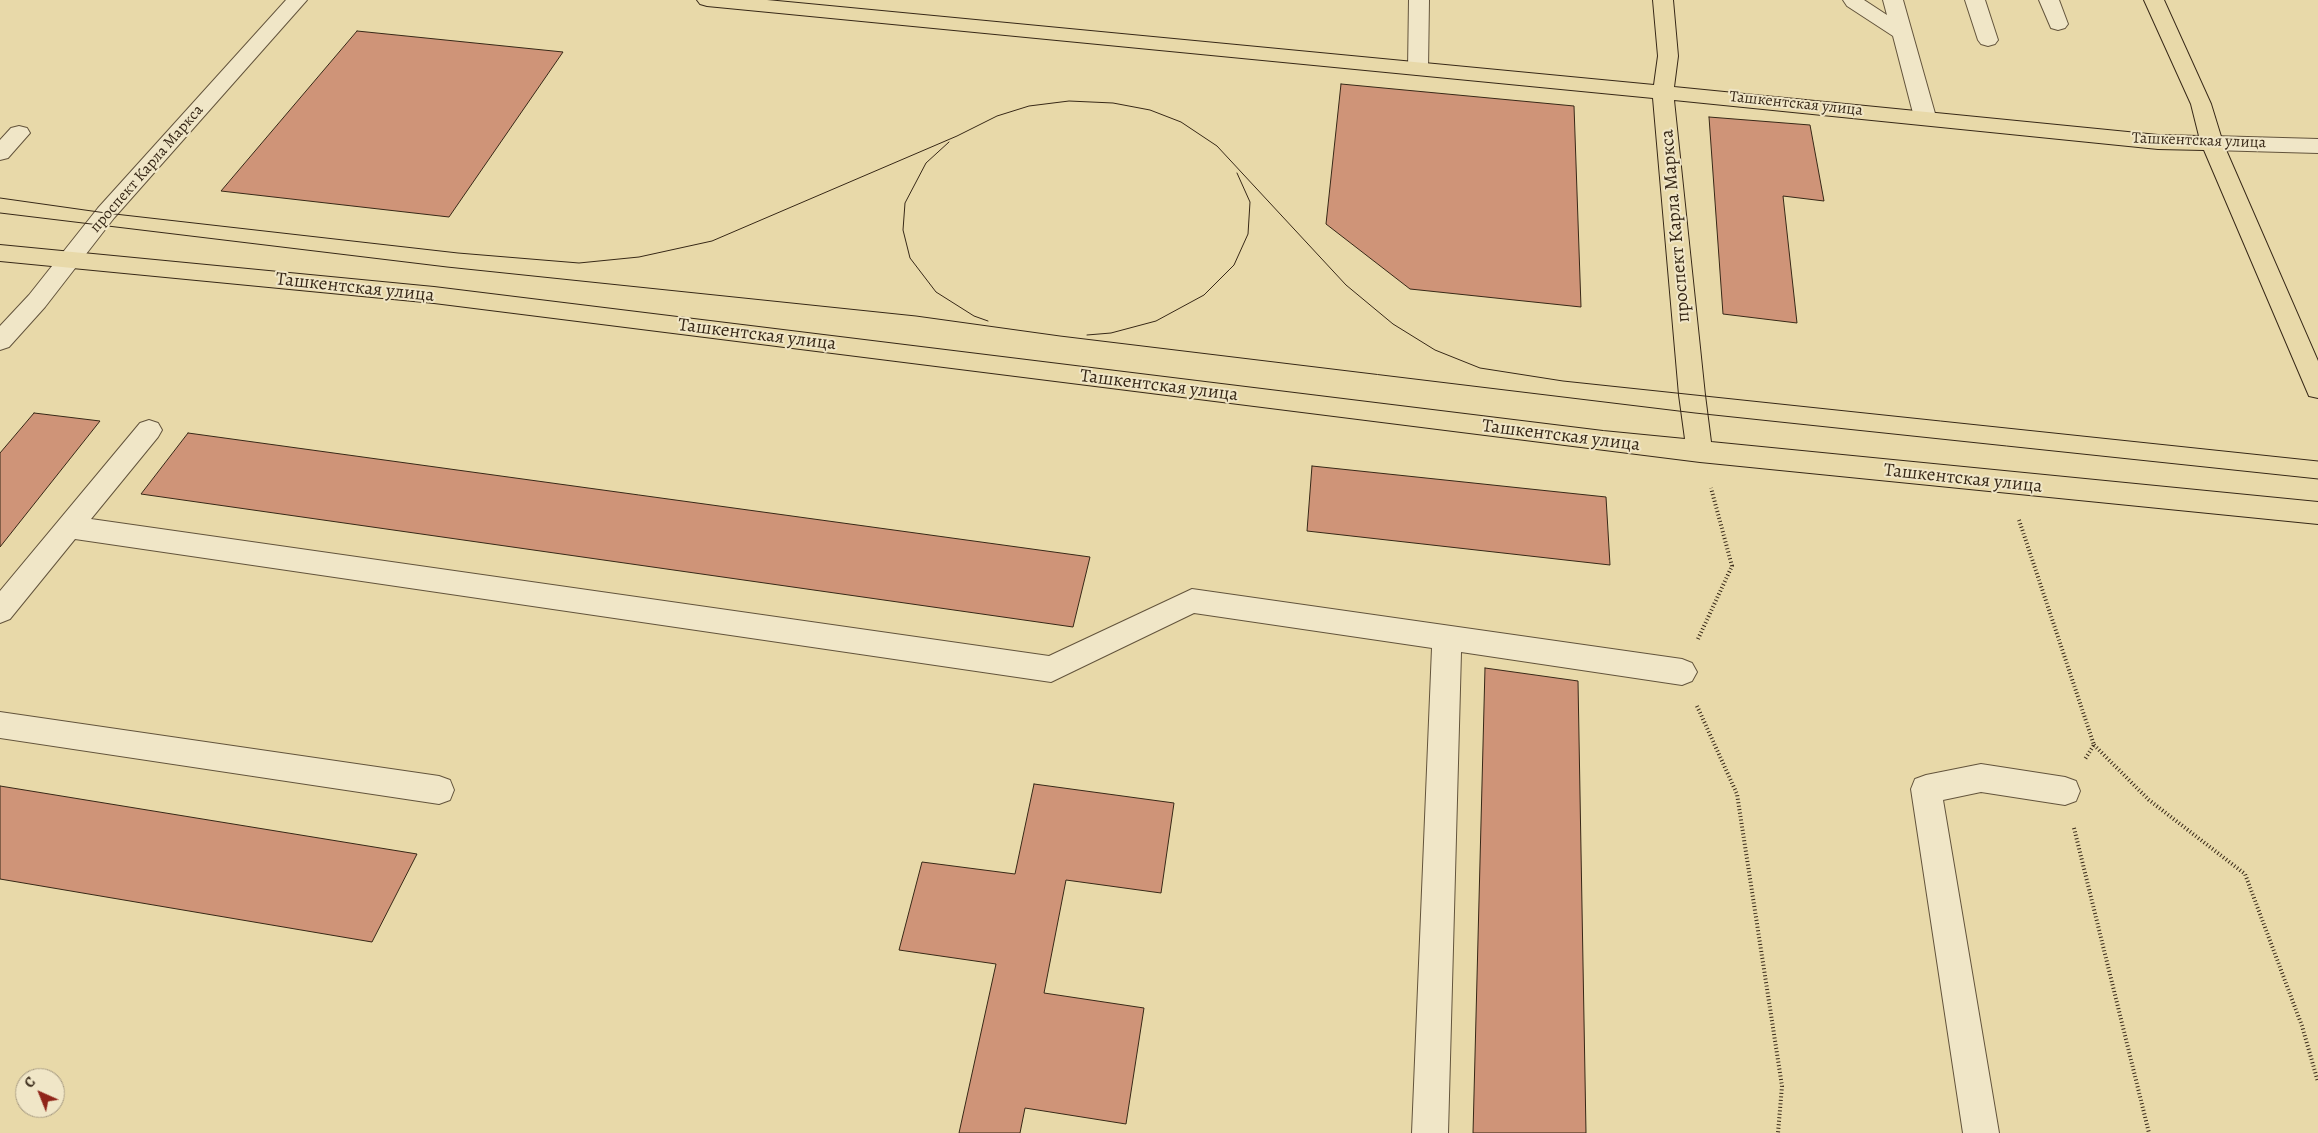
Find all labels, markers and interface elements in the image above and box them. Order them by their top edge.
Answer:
street label: Ташкентская улица [1728,87,1864,121]
street label: проспект Карла Маркса [86,101,208,237]
street label: проспект Карла Маркса [1656,129,1696,323]
street label: Ташкентская улица [2132,129,2266,153]
street label: Ташкентская улица [275,268,435,308]
street label: Ташкентская улица [677,314,837,356]
street label: Ташкентская улица [1079,365,1239,407]
street label: Ташкентская улица [1481,415,1641,457]
street label: Ташкентская улица [1883,459,2043,499]
north arrow [15,1068,65,1118]
text: С [20,1073,40,1092]

